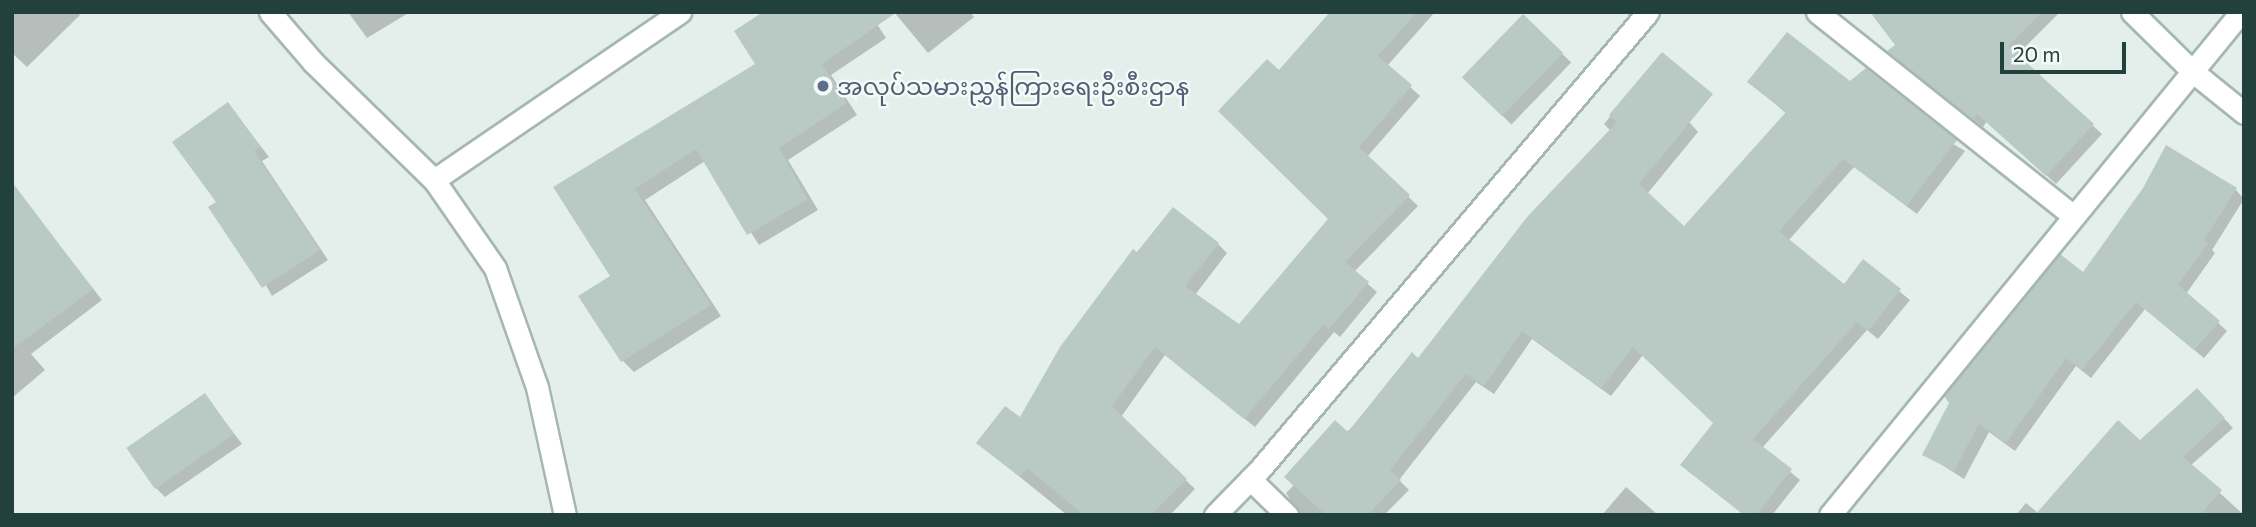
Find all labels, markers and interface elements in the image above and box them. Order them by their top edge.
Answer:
scale bar [2004,28,2130,72]
text: 20 m [2013,41,2061,66]
place label: အလုပ်သမားညွှန်ကြားရေးဦးစီးဌာန [837,72,1189,100]
marker: အလုပ်သမားညွှန်ကြားရေးဦးစီးဌာန [815,78,831,94]

